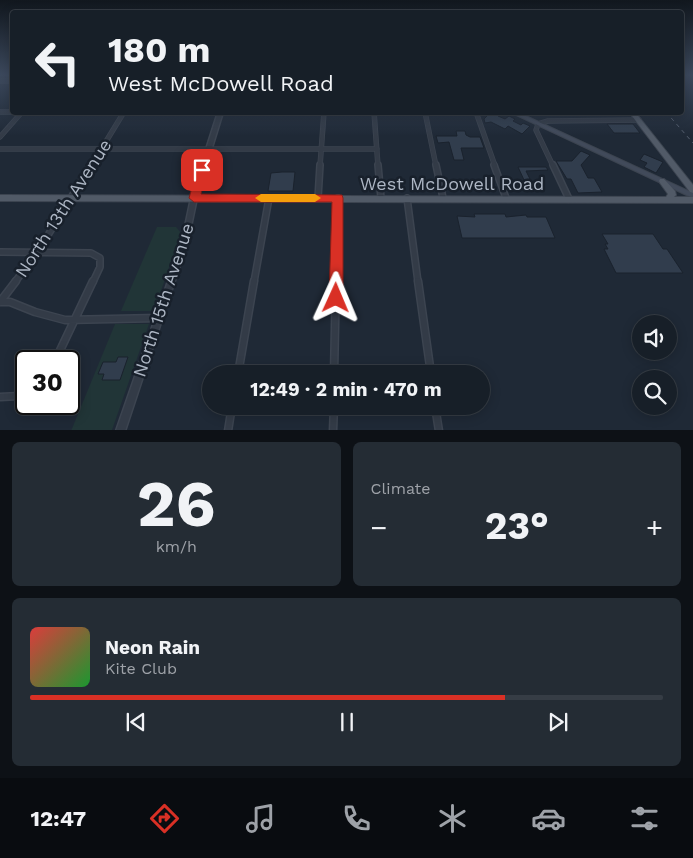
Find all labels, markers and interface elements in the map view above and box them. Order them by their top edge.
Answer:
text: 180 m [108,29,211,71]
icon: left [25,30,90,95]
text: West McDowell Road [108,71,334,96]
street label: North 13th Avenue [11,135,115,281]
pin [181,149,223,191]
icon: arrive [188,156,216,184]
street label: West McDowell Road [360,173,544,194]
street label: North 15th Avenue [128,220,198,380]
position arrow [309,271,361,323]
map controls [632,315,677,415]
button: sound [632,315,677,360]
speed limit sign: 30 [15,350,80,415]
button: search [632,370,677,415]
text: 12:49 · 2 min · 470 m [250,378,442,401]
text: 26 [137,466,216,542]
text: Climate [371,479,431,498]
text: 23° [485,504,549,548]
text: − [371,511,387,544]
text: + [646,511,663,544]
text: km/h [156,537,197,556]
text: Neon Rain [105,636,200,659]
text: Kite Club [105,659,177,678]
icon: previous [122,708,150,736]
icon: pause [333,708,361,736]
icon: next [544,708,572,736]
icon: directions [147,801,182,836]
icon: music [243,801,278,836]
icon: phone [339,801,374,836]
icon: climate [435,801,470,836]
icon: car [531,801,566,836]
icon: filters [627,801,662,836]
text: 12:47 [31,806,86,831]

